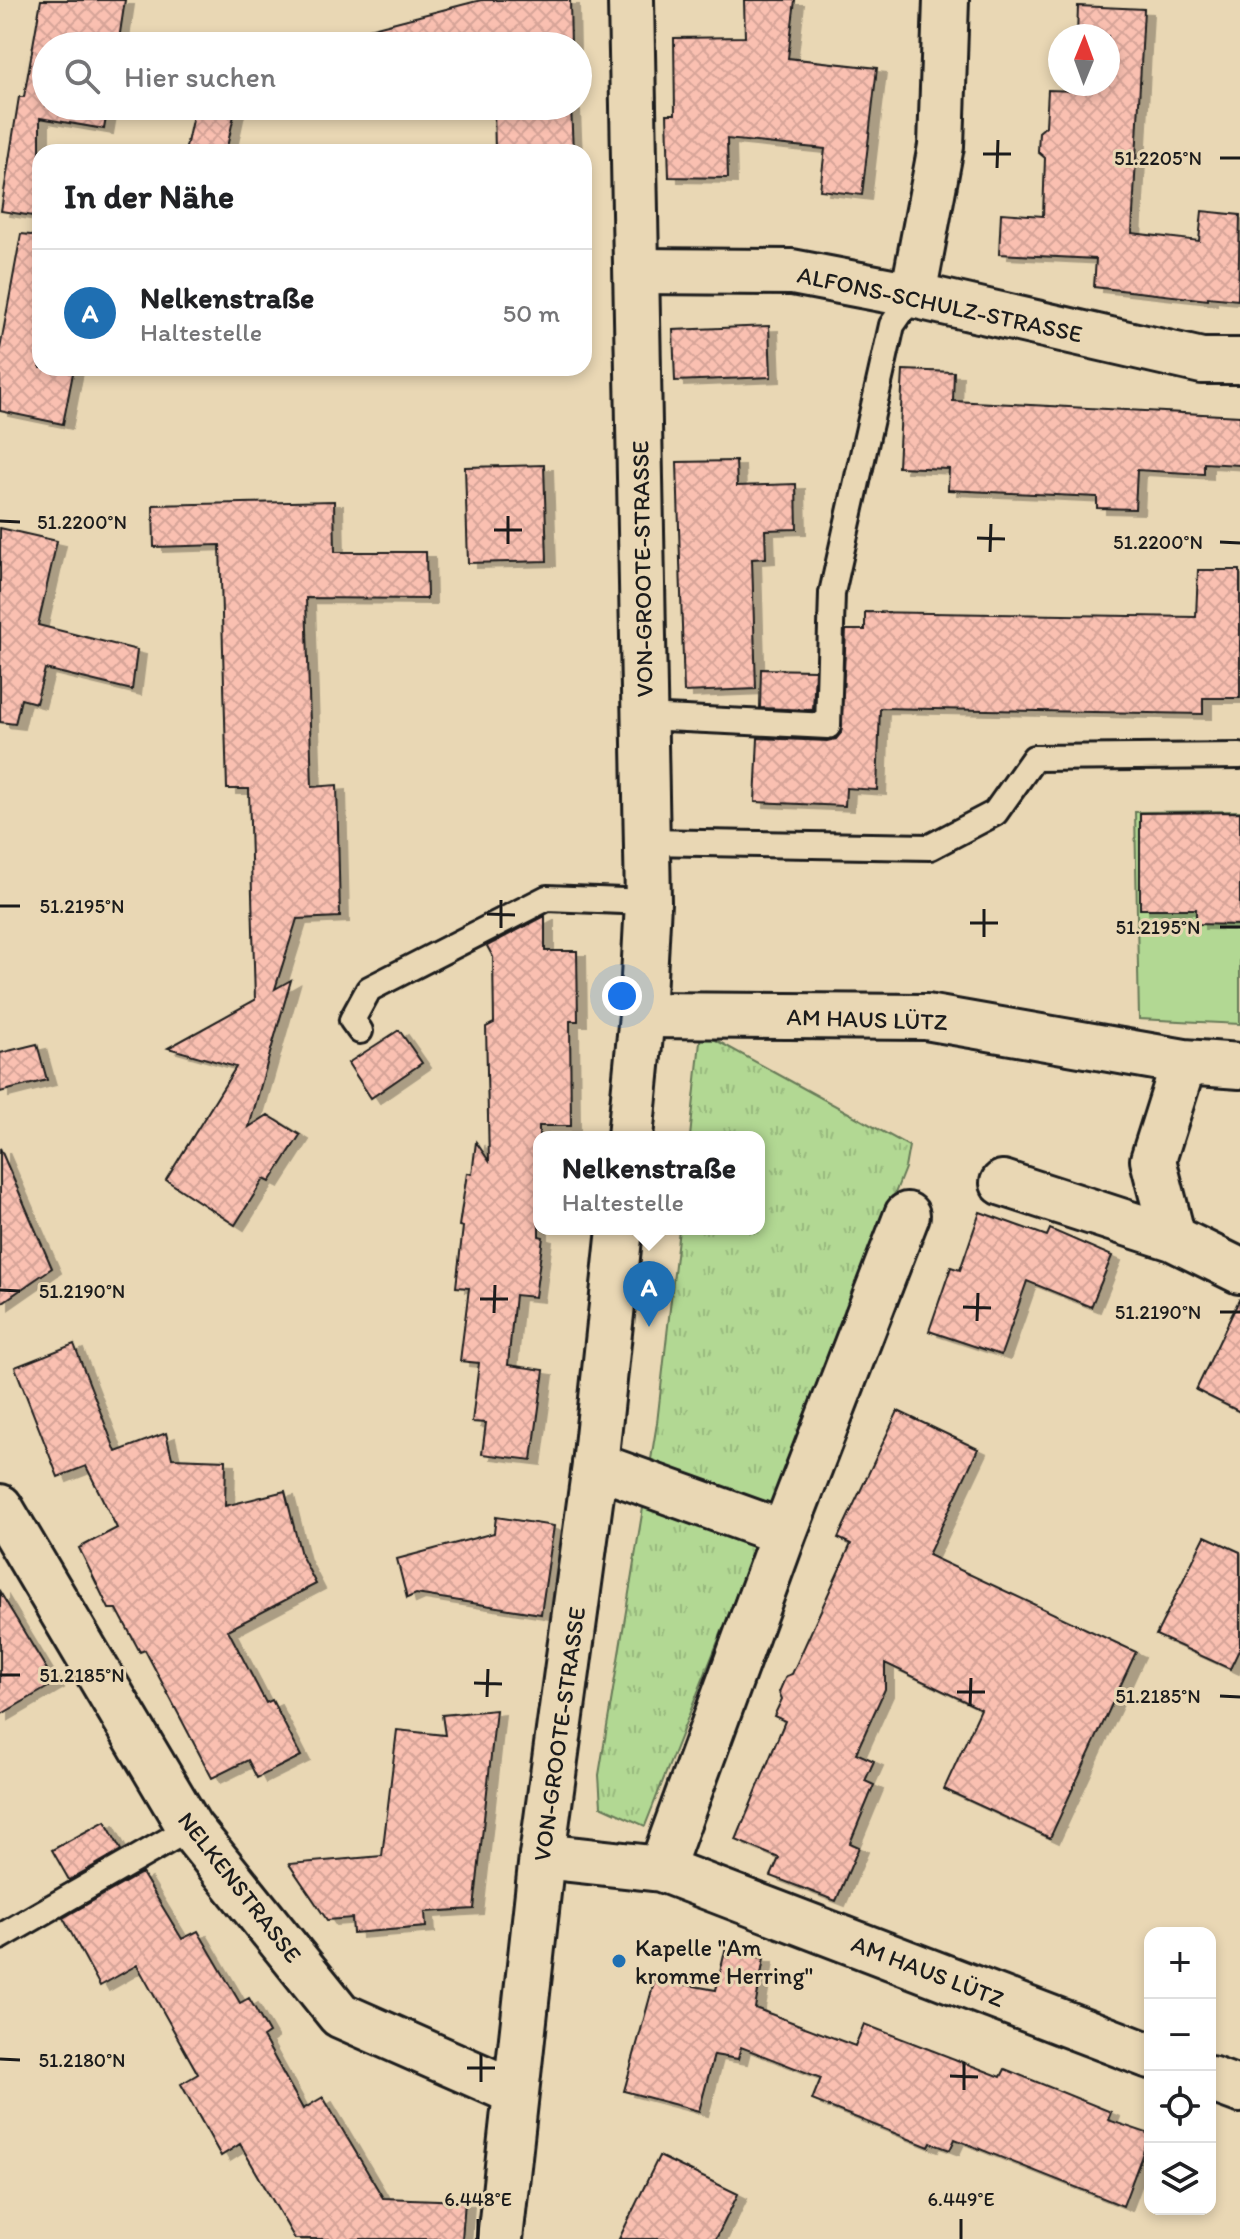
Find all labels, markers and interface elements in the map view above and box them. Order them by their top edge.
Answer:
north arrow [1048,24,1120,96]
search box [32,32,592,120]
icon: search [60,54,104,98]
text: Hier suchen [124,58,276,95]
text: 51.2205°N [1114,146,1202,170]
text: In der Nähe [64,176,234,217]
street label: ALFONS-SCHULZ-STRASSE [795,260,1085,348]
text: Nelkenstraße [140,279,314,316]
text: A [82,297,98,329]
text: 50 m [503,297,560,329]
text: Haltestelle [140,316,262,348]
street label: VON-GROOTE-STRASSE [625,440,659,698]
text: 51.2200°N [37,510,127,534]
text: 51.2200°N [1113,530,1203,554]
text: 51.2195°N [40,894,124,918]
text: 51.2195°N [1116,915,1200,939]
your location [602,976,642,1016]
street label: AM HAUS LÜTZ [786,1002,948,1036]
popup [533,1131,765,1235]
text: Nelkenstraße [562,1149,736,1186]
text: Haltestelle [562,1186,684,1218]
pin: A [623,1261,675,1327]
text: 51.2190°N [39,1279,125,1303]
text: 51.2190°N [1115,1300,1201,1324]
street label: VON-GROOTE-STRASSE [527,1605,591,1863]
text: 51.2185°N [39,1663,125,1687]
text: 51.2185°N [1115,1684,1201,1708]
street label: NELKENSTRASSE [172,1806,308,1968]
map controls [1144,1927,1216,2215]
button: + [1144,1927,1216,1999]
street label: AM HAUS LÜTZ [848,1929,1009,2013]
place label: Kapelle "Am kromme Herring" [635,1933,813,1990]
marker: Kapelle "Am kromme Herring" [610,1952,628,1970]
button: − [1144,1999,1216,2071]
text: 51.2180°N [38,2048,126,2072]
button: locate [1144,2071,1216,2143]
button: layers [1144,2143,1216,2215]
text: 6.448°E [444,2187,512,2211]
text: 6.449°E [928,2187,994,2211]

